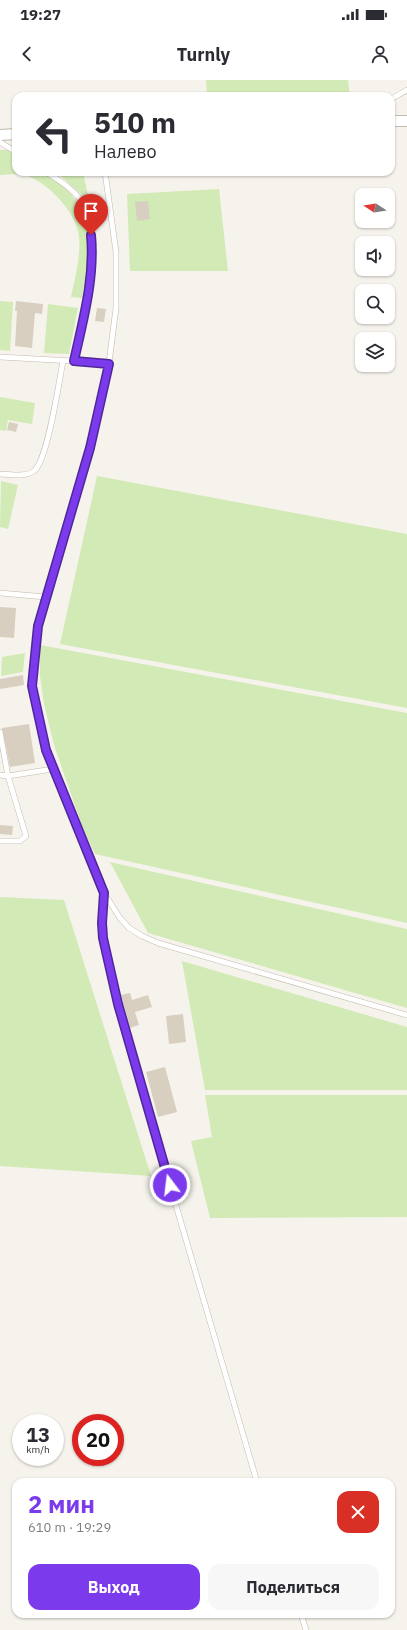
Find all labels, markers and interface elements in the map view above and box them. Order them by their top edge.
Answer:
text: 19:27 [20,5,61,24]
icon: back [16,43,38,65]
text: Turnly [177,43,230,66]
icon: person [369,43,391,65]
text: 510 m [94,104,176,141]
icon: left [28,108,80,160]
text: Налево [94,140,157,163]
north arrow [355,188,395,228]
map controls [355,188,395,372]
pin [74,194,108,235]
icon: arrive [80,200,102,222]
button: sound [355,236,395,276]
button: search [355,284,395,324]
button: layers [355,332,395,372]
position arrow [149,1164,191,1206]
speed limit sign: 20 [72,1414,124,1466]
text: 13 [26,1421,50,1448]
text: km/h [26,1443,50,1456]
text: 2 мин [28,1488,95,1520]
button: close [337,1491,379,1533]
text: 610 m · 19:29 [28,1519,111,1536]
button: Выход [28,1564,200,1610]
button: Поделиться [208,1564,379,1610]

